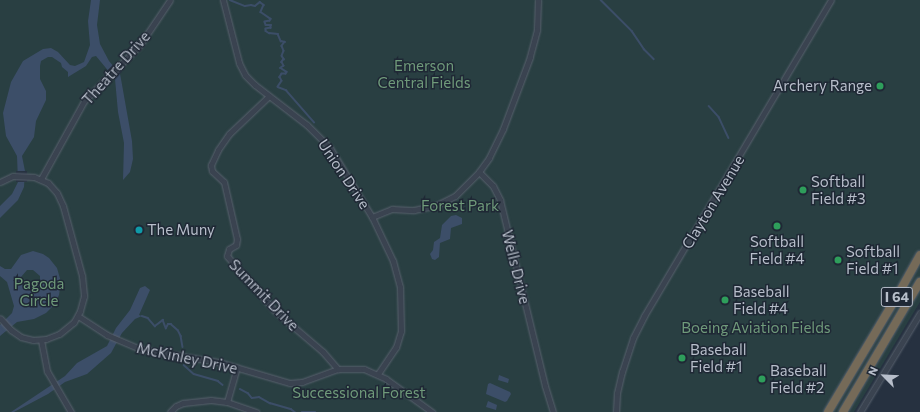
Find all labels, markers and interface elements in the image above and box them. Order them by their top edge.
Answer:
street label: Theatre Drive [78,27,154,109]
park label: Emerson Central Fields [378,56,470,91]
place label: Archery Range [773,77,872,95]
marker: Archery Range [875,81,885,91]
street label: Union Drive [314,136,374,212]
street label: Clayton Avenue [678,152,748,252]
place label: Softball Field #3 [811,172,866,207]
marker: Softball Field #3 [798,185,808,195]
park label: Forest Park [421,197,499,215]
place label: The Muny [147,221,215,239]
marker: Softball Field #4 [772,221,782,231]
marker: The Muny [134,225,144,235]
street label: Wells Drive [498,228,534,306]
place label: Softball Field #4 [750,232,804,267]
place label: Softball Field #1 [846,242,900,277]
street label: Summit Drive [225,255,303,335]
marker: Softball Field #1 [833,255,843,265]
park label: Pagoda Circle [14,274,64,309]
place label: Baseball Field #4 [733,282,790,317]
road number: I 64 [880,285,914,309]
marker: Baseball Field #4 [720,295,730,305]
park label: Boeing Aviation Fields [681,319,831,337]
street label: McKinley Drive [135,339,239,377]
place label: Baseball Field #1 [690,340,747,375]
marker: Baseball Field #1 [677,353,687,363]
north arrow [864,356,904,396]
place label: Baseball Field #2 [770,361,827,396]
text: N [865,365,880,377]
marker: Baseball Field #2 [757,374,767,384]
park label: Successional Forest [292,384,426,402]

